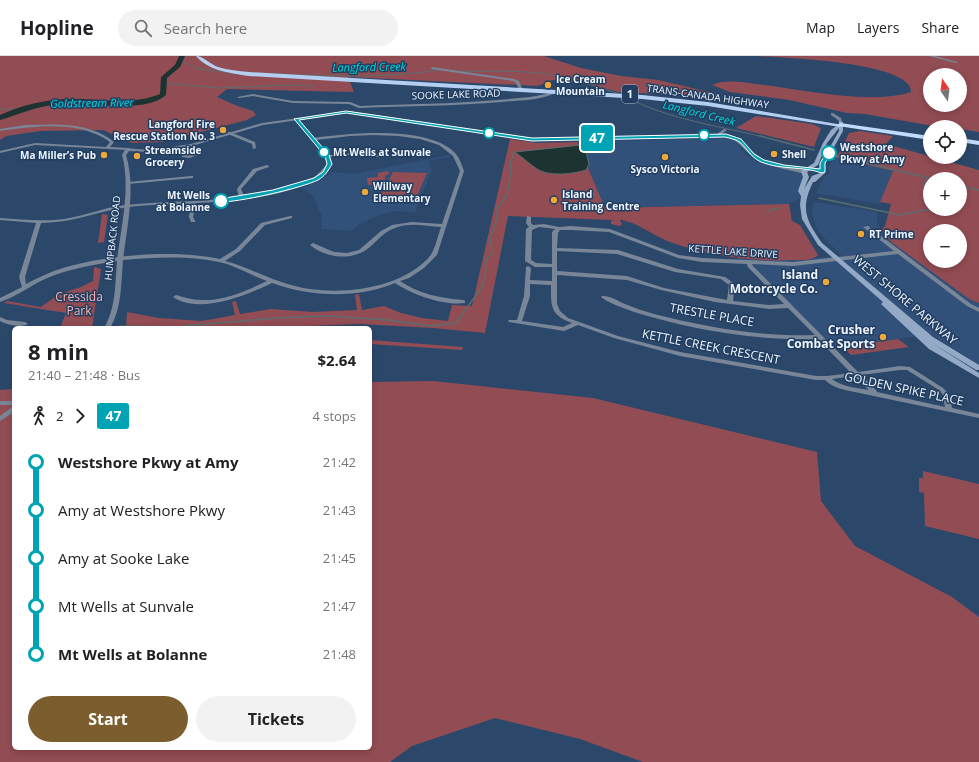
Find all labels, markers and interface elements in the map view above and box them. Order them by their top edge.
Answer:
search box [118,10,398,46]
text: Hopline [20,15,94,41]
icon: search [132,17,154,39]
text: Search here [164,18,247,38]
text: Map [806,18,835,37]
text: Layers [857,18,899,37]
text: Share [921,18,959,37]
water label: Langford Creek [332,58,407,75]
north arrow [923,68,967,112]
map controls [923,68,967,268]
place label: Ice Cream Mountain [556,72,606,98]
marker: Ice Cream Mountain [543,80,553,90]
street label: TRANS-CANADA HIGHWAY [646,81,770,112]
street label: SOOKE LAKE ROAD [411,85,501,103]
road number: 1 [622,85,638,103]
water label: Goldstream River [50,94,135,111]
water label: Langford Creek [661,96,737,129]
place label: Langford Fire Rescue Station No. 3 [113,117,215,143]
button: locate [923,120,967,164]
marker: Langford Fire Rescue Station No. 3 [218,125,228,135]
line badge: 47 [579,125,615,151]
unlabelled marker [483,127,495,139]
text: 47 [589,128,605,147]
unlabelled marker [698,129,710,141]
place label: Westshore Pkwy at Amy [840,140,905,166]
place label: Streamside Grocery [145,143,202,169]
place label: Mt Wells at Sunvale [333,145,431,159]
marker: Westshore Pkwy at Amy [821,145,837,161]
marker: Mt Wells at Sunvale [318,146,330,158]
place label: Shell [782,147,806,161]
place label: Ma Miller’s Pub [20,148,96,162]
marker: Shell [769,149,779,159]
marker: Ma Miller’s Pub [99,150,109,160]
marker: Streamside Grocery [132,151,142,161]
marker: Sysco Victoria [660,152,670,162]
place label: Sysco Victoria [631,162,699,176]
button: + [923,172,967,216]
place label: Willway Elementary [373,179,431,205]
marker: Willway Elementary [360,187,370,197]
place label: Island Training Centre [562,187,640,213]
place label: Mt Wells at Bolanne [156,188,210,214]
marker: Mt Wells at Bolanne [213,193,229,209]
street label: HUMPBACK ROAD [101,195,123,281]
marker: Island Training Centre [549,195,559,205]
button: − [923,224,967,268]
place label: RT Prime [869,227,914,241]
marker: RT Prime [856,229,866,239]
street label: KETTLE LAKE DRIVE [688,241,778,261]
street label: WEST SHORE PARKWAY [850,251,961,348]
place label: Island Motorcycle Co. [730,266,818,297]
marker: Island Motorcycle Co. [821,277,831,287]
park label: Cressida Park [55,288,103,319]
street label: TRESTLE PLACE [669,299,756,330]
place label: Crusher Combat Sports [787,321,876,352]
street label: KETTLE CREEK CRESCENT [641,325,782,368]
marker: Crusher Combat Sports [878,332,888,342]
text: 8 min [28,336,89,366]
text: $2.64 [317,350,356,370]
text: 21:40 – 21:48 · Bus [28,366,140,384]
street label: GOLDEN SPIKE PLACE [843,368,965,409]
icon: walk [28,405,50,427]
icon: forward [69,405,91,427]
text: 47 [105,406,121,425]
text: 2 [56,407,63,425]
text: 4 stops [312,407,356,425]
text: Westshore Pkwy at Amy [58,452,239,472]
text: 21:42 [323,453,356,471]
text: Amy at Westshore Pkwy [58,500,225,520]
text: 21:43 [323,501,356,519]
text: Amy at Sooke Lake [58,548,189,568]
text: 21:45 [323,549,356,567]
text: Mt Wells at Sunvale [58,596,194,616]
text: 21:47 [323,597,356,615]
text: Mt Wells at Bolanne [58,644,207,664]
text: 21:48 [323,645,356,663]
button: Start [28,696,188,742]
button: Tickets [196,696,356,742]

